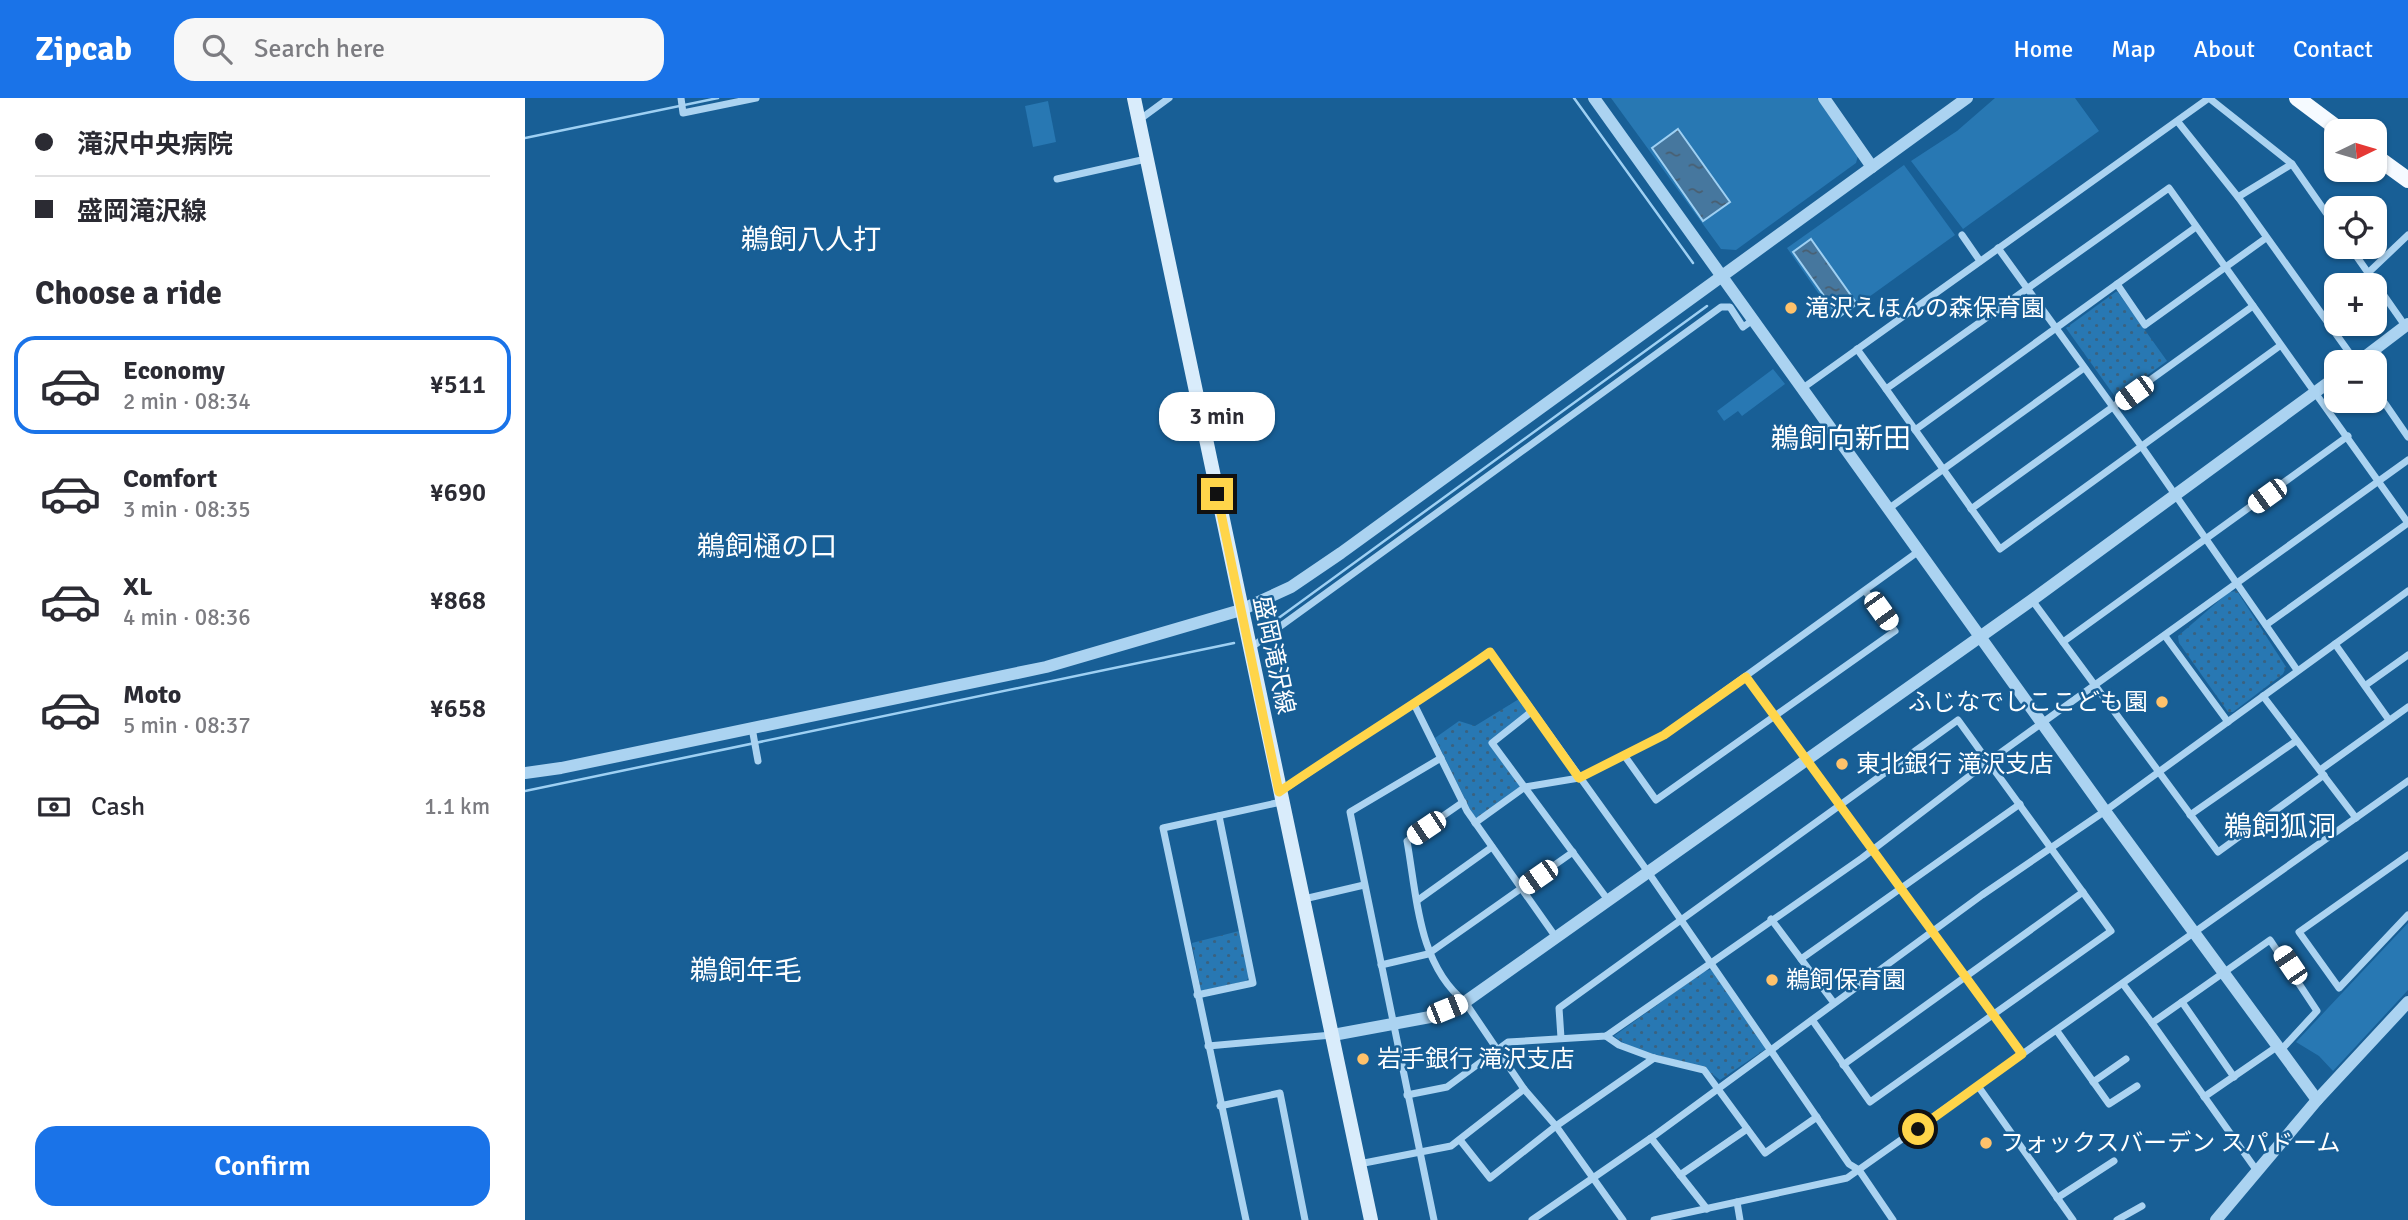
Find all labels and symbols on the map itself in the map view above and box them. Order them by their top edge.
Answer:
north arrow [2324,119,2387,182]
district label: 鵜飼八人打 [741,223,881,257]
place label: 滝沢えほんの森保育園 [1805,293,2045,323]
marker: 滝沢えほんの森保育園 [1783,300,1799,316]
car [2111,372,2158,414]
callout: 3 min [1159,392,1275,442]
district label: 鵜飼向新田 [1771,422,1911,456]
car [2244,475,2291,517]
route end [1201,478,1233,510]
district label: 鵜飼樋の口 [697,530,837,564]
car [1861,588,1902,634]
street label: 盛岡滝沢線 [1247,593,1301,717]
place label: ふじなでしここども園 [1908,687,2148,717]
marker: ふじなでしここども園 [2154,694,2170,710]
place label: 東北銀行 滝沢支店 [1856,749,2053,779]
marker: 東北銀行 滝沢支店 [1834,756,1850,772]
car [1403,808,1450,848]
district label: 鵜飼狐洞 [2224,810,2336,844]
car [1515,856,1562,898]
car [2270,942,2311,988]
district label: 鵜飼年毛 [690,954,802,988]
place label: 鵜飼保育園 [1786,965,1906,995]
marker: 鵜飼保育園 [1764,972,1780,988]
car [1424,991,1471,1027]
place label: 岩手銀行 滝沢支店 [1377,1044,1574,1074]
marker: 岩手銀行 滝沢支店 [1355,1051,1371,1067]
route start [1902,1113,1934,1145]
place label: フォックスバーデン スパドーム [2000,1128,2341,1158]
marker: フォックスバーデン スパドーム [1978,1135,1994,1151]

